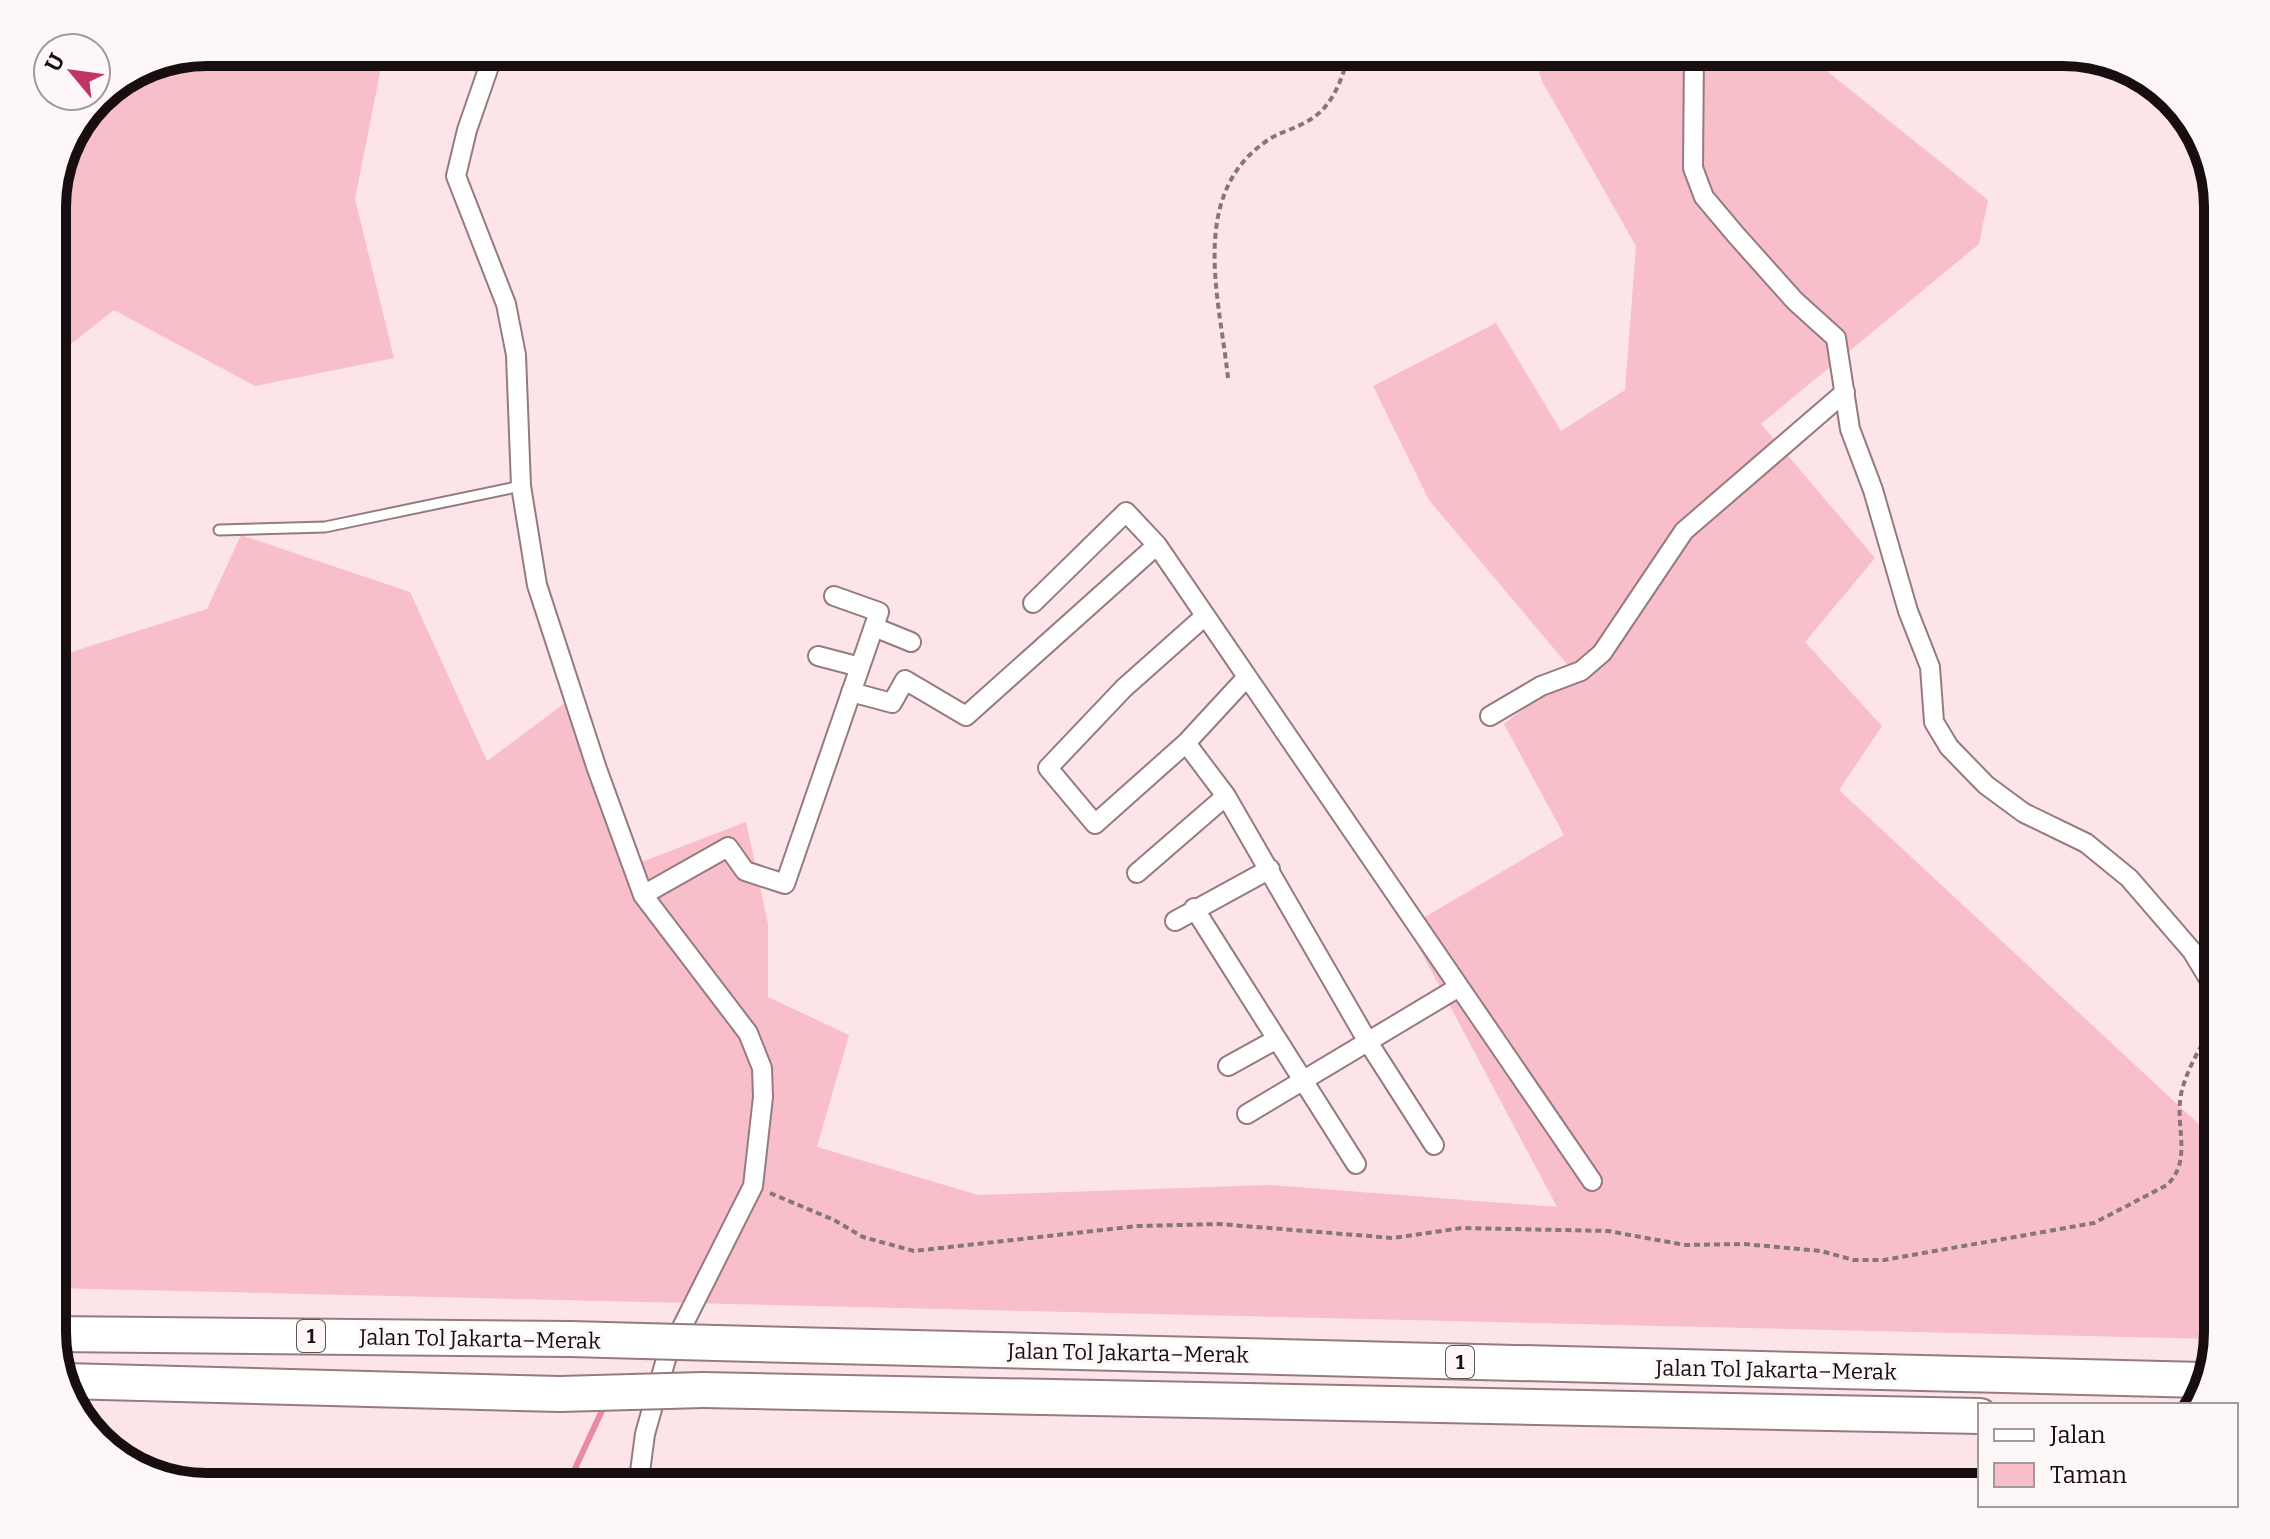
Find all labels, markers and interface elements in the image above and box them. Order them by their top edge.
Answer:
north arrow [32,32,112,112]
text: U [39,49,71,76]
road number: 1 [297,1320,325,1352]
street label: Jalan Tol Jakarta–Merak [358,1323,601,1355]
street label: Jalan Tol Jakarta–Merak [1006,1337,1249,1369]
road number: 1 [1446,1346,1474,1378]
street label: Jalan Tol Jakarta–Merak [1654,1354,1897,1386]
legend [1978,1403,2238,1507]
text: Jalan [2049,1421,2105,1449]
text: Taman [2050,1461,2127,1489]

